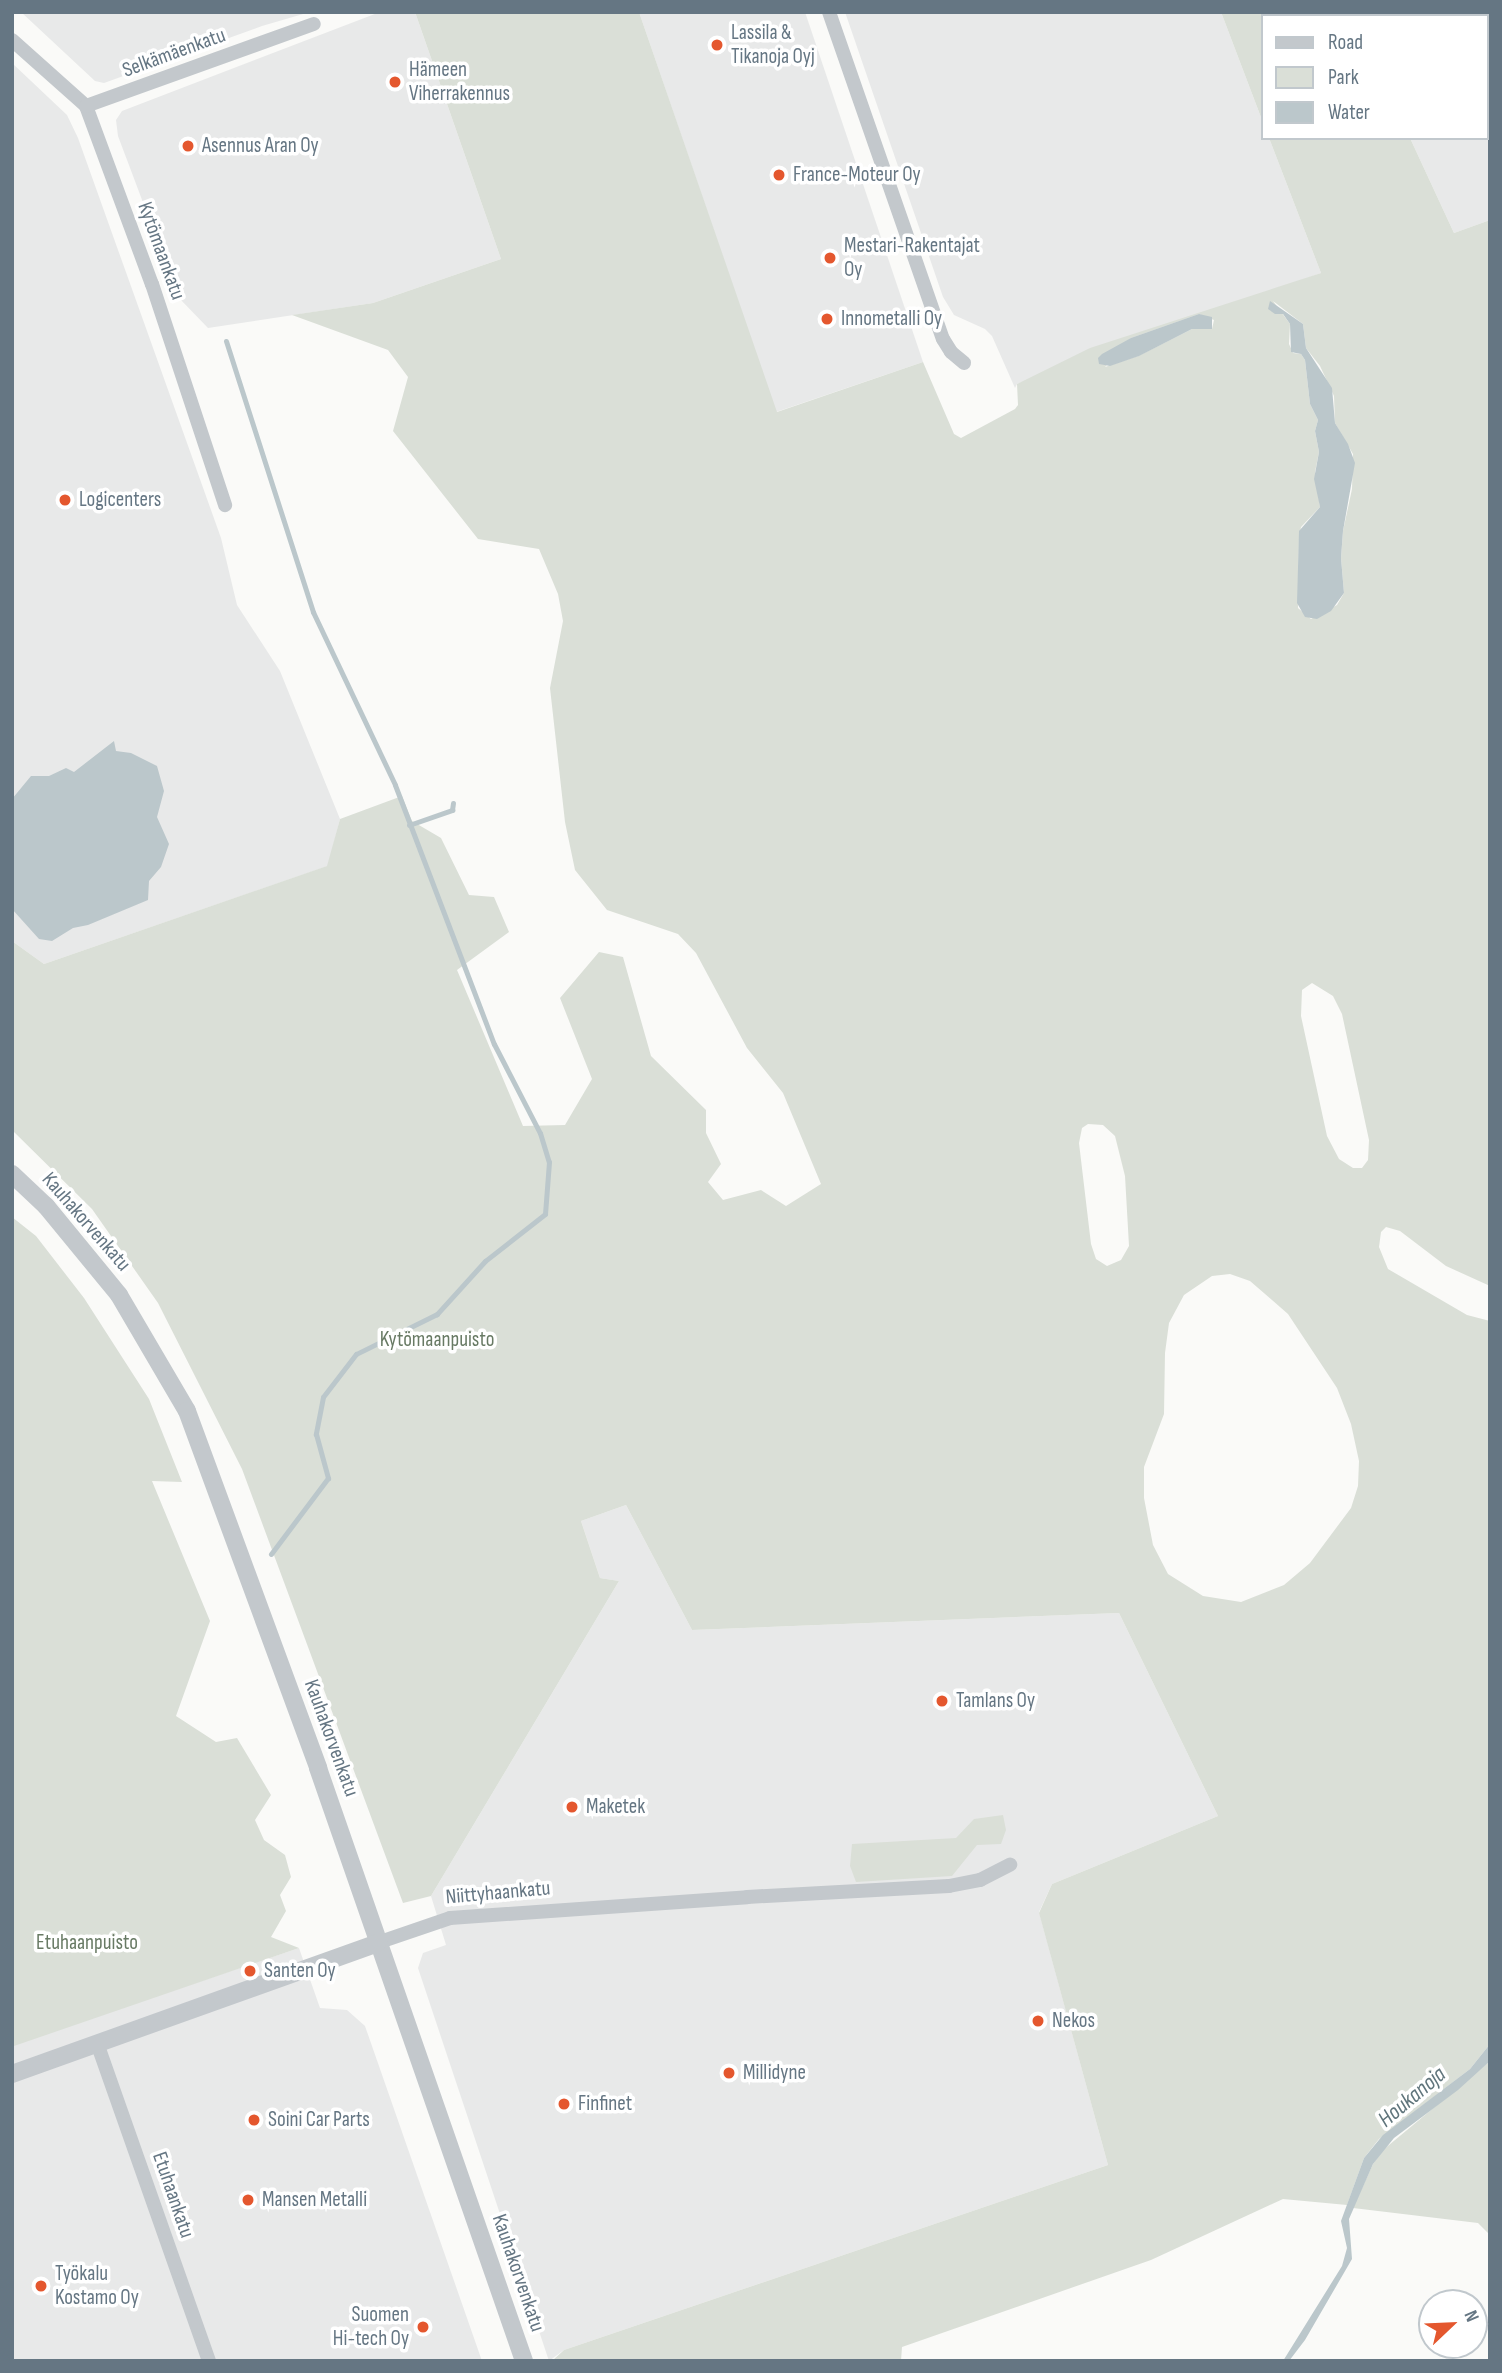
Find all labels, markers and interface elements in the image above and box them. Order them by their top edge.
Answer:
legend [1260,14,1488,140]
place label: Lassila & Tikanoja Oyj [731,20,815,70]
street label: Selkämäenkatu [119,23,229,83]
text: Road [1328,30,1363,55]
marker: Lassila & Tikanoja Oyj [709,37,725,53]
place label: Hämeen Viherrakennus [409,57,510,107]
text: Park [1328,65,1359,90]
marker: Hämeen Viherrakennus [387,74,403,90]
text: Water [1328,100,1370,125]
place label: Asennus Aran Oy [202,133,319,159]
marker: Asennus Aran Oy [180,138,196,154]
place label: France-Moteur Oy [793,162,921,188]
marker: France-Moteur Oy [771,167,787,183]
street label: Kytömaankatu [132,199,190,303]
place label: Mestari-Rakentajat Oy [844,233,980,283]
marker: Mestari-Rakentajat Oy [822,250,838,266]
place label: Innometalli Oy [841,306,942,332]
marker: Innometalli Oy [819,311,835,327]
place label: Logicenters [79,487,161,513]
marker: Logicenters [57,492,73,508]
street label: Kauhakorvenkatu [36,1167,136,1277]
park label: Kytömaanpuisto [380,1327,494,1353]
street label: Kauhakorvenkatu [298,1676,364,1800]
place label: Tamlans Oy [956,1688,1035,1714]
marker: Tamlans Oy [934,1693,950,1709]
place label: Maketek [586,1794,645,1820]
marker: Maketek [564,1799,580,1815]
street label: Niittyhaankatu [445,1876,551,1910]
park label: Etuhaanpuisto [36,1930,138,1956]
place label: Santen Oy [264,1958,336,1984]
marker: Santen Oy [242,1963,258,1979]
place label: Nekos [1052,2008,1095,2034]
marker: Nekos [1030,2013,1046,2029]
place label: Millidyne [743,2060,806,2086]
water label: Houkanoja [1372,2061,1452,2133]
marker: Millidyne [721,2065,737,2081]
place label: Finfinet [578,2091,632,2117]
marker: Finfinet [556,2096,572,2112]
place label: Soini Car Parts [268,2107,370,2133]
marker: Soini Car Parts [246,2112,262,2128]
street label: Etuhaankatu [147,2149,199,2241]
place label: Mansen Metalli [262,2187,367,2213]
marker: Mansen Metalli [240,2192,256,2208]
street label: Kauhakorvenkatu [486,2211,550,2335]
place label: Työkalu Kostamo Oy [55,2261,139,2311]
marker: Työkalu Kostamo Oy [33,2278,49,2294]
north arrow [1418,2289,1488,2359]
place label: Suomen Hi-tech Oy [333,2302,409,2352]
text: N [1458,2307,1484,2326]
marker: Suomen Hi-tech Oy [415,2319,431,2335]

